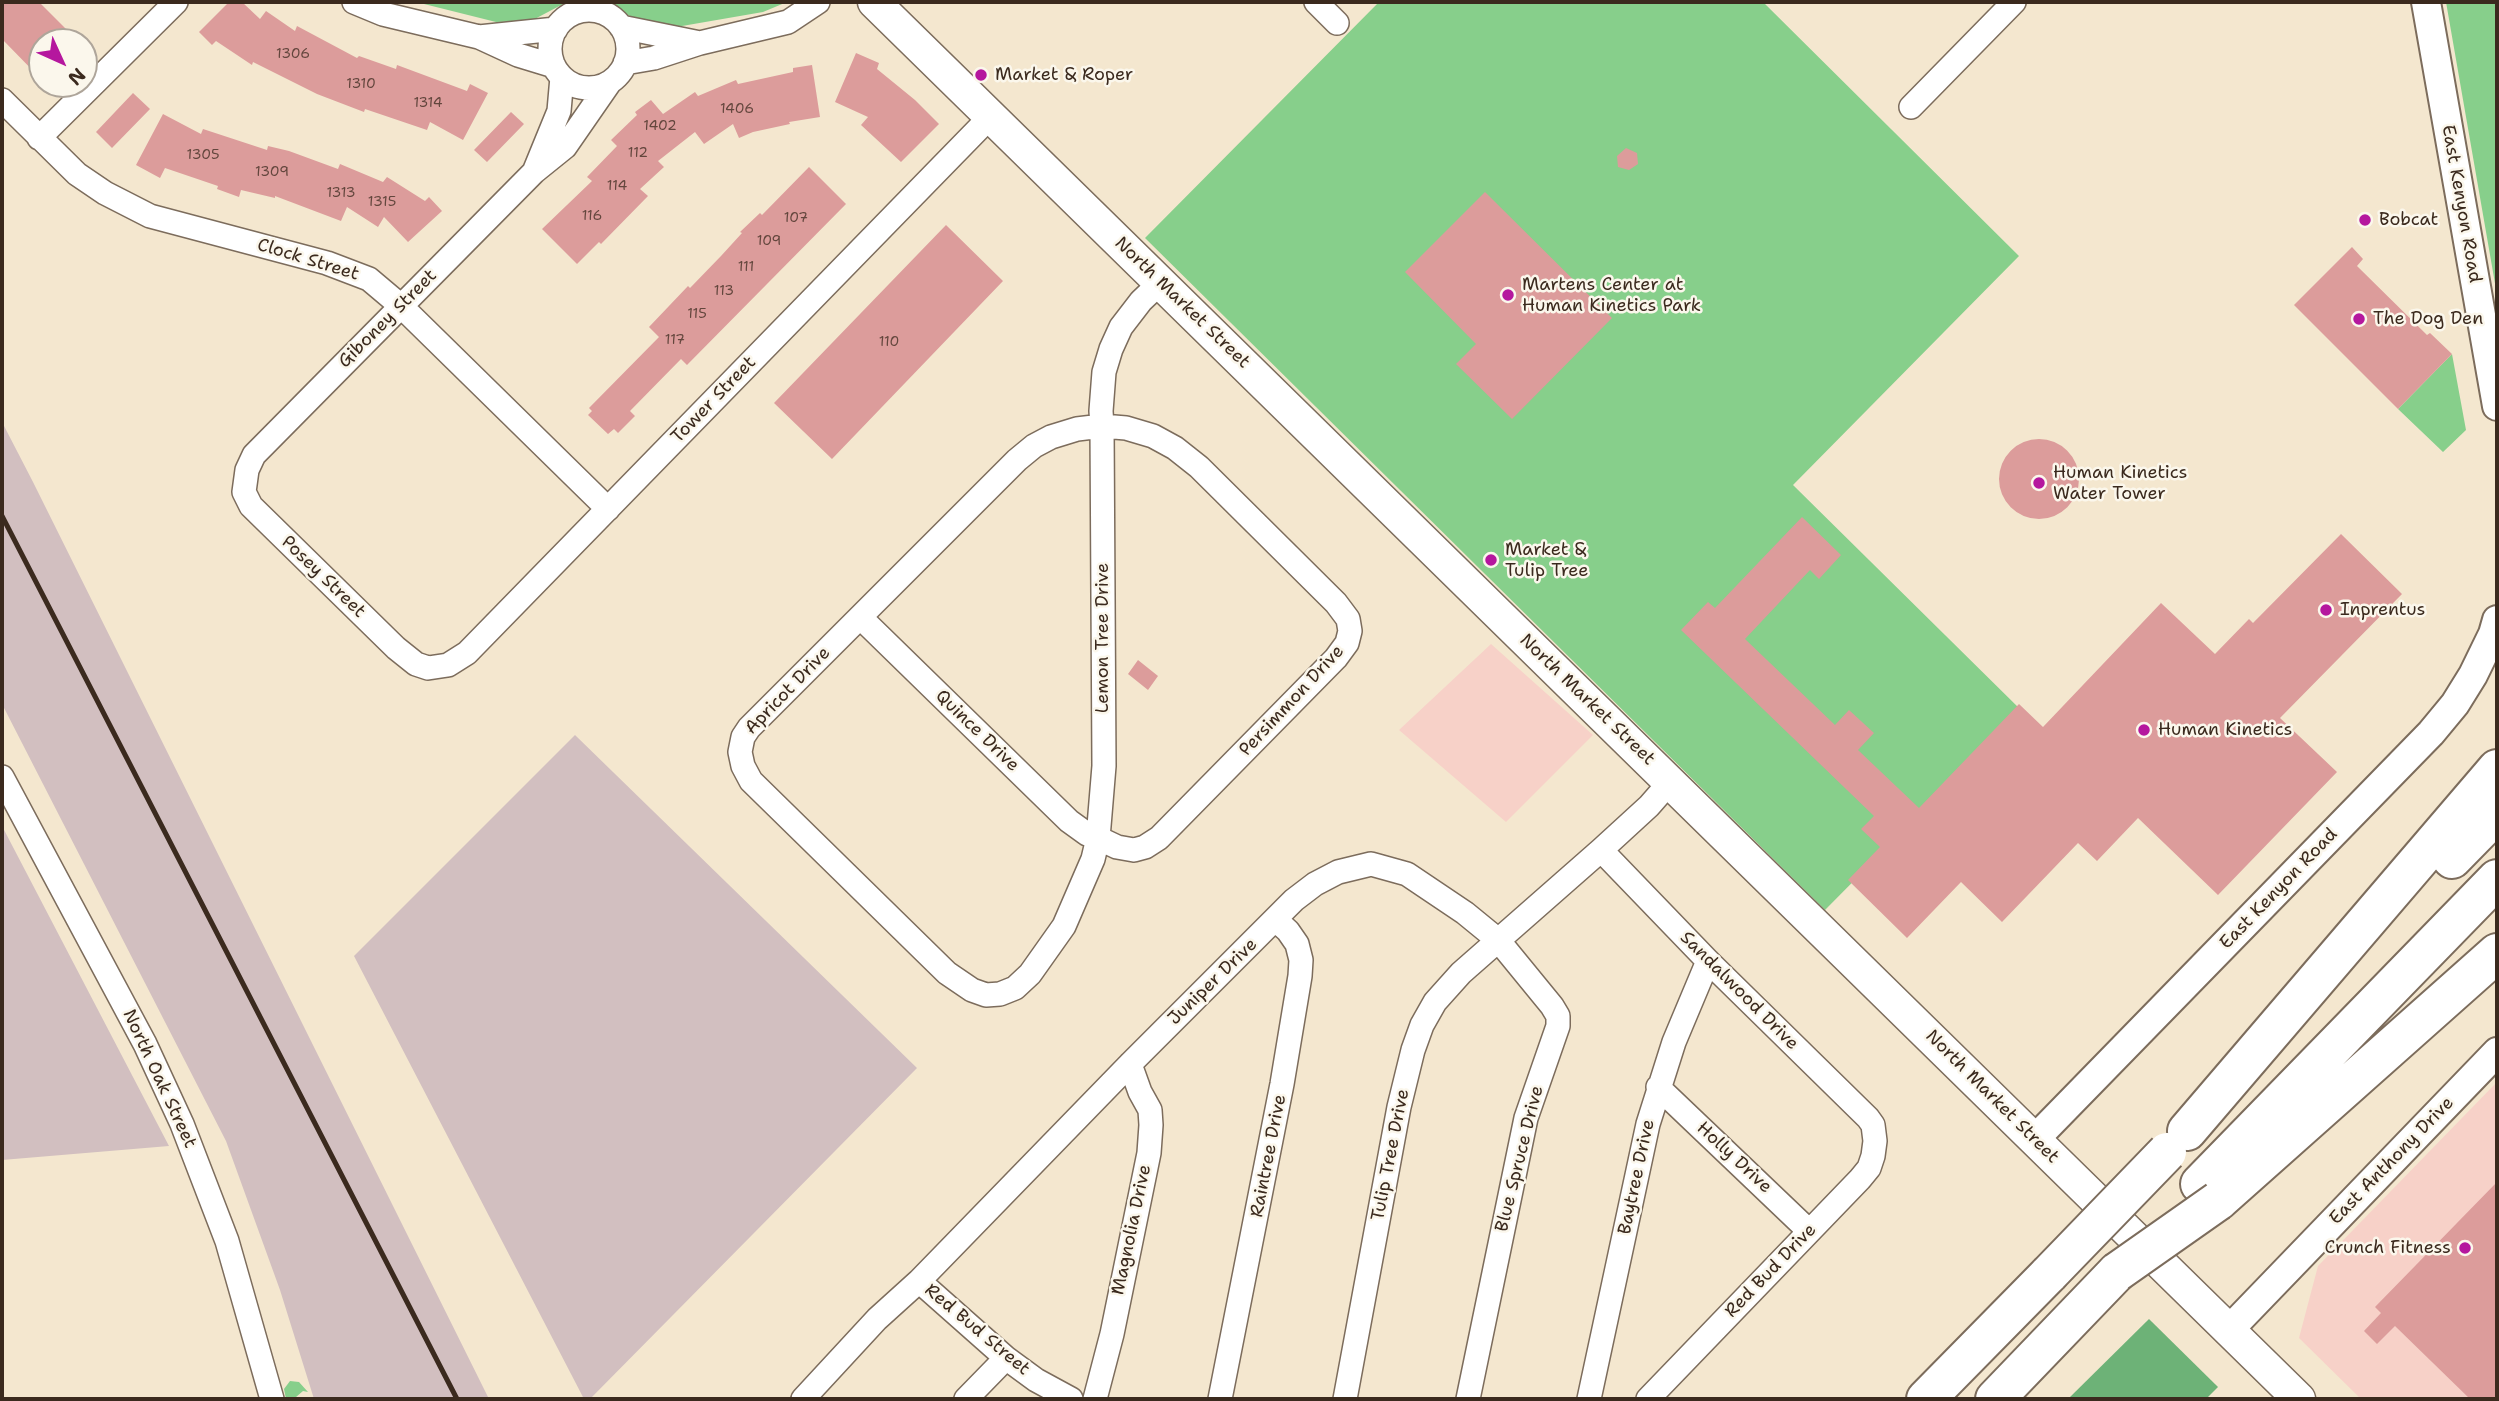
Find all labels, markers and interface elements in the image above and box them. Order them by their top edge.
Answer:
north arrow [28,28,98,98]
house number: 1306 [276,46,310,62]
text: N [63,63,91,91]
place label: Market & Roper [995,64,1133,86]
marker: Market & Roper [973,67,989,83]
house number: 1310 [346,76,376,92]
house number: 1314 [413,95,443,111]
house number: 1406 [720,101,754,117]
house number: 1402 [643,118,677,134]
street label: East Kenyon Road [2436,123,2486,285]
house number: 112 [628,145,648,161]
house number: 1305 [187,147,219,163]
house number: 1309 [255,164,289,180]
house number: 114 [607,178,627,194]
house number: 1313 [326,185,356,201]
house number: 1315 [368,194,396,210]
house number: 116 [582,208,602,224]
place label: Bobcat [2379,209,2438,231]
house number: 107 [784,210,808,226]
marker: Bobcat [2357,212,2373,228]
house number: 109 [757,233,781,249]
street label: North Market Street [1110,233,1254,373]
street label: Clock Street [255,234,361,286]
house number: 111 [738,259,754,275]
street label: Giboney Street [334,265,442,373]
place label: Martens Center at Human Kinetics Park [1522,274,1701,316]
house number: 113 [714,283,734,299]
marker: Martens Center at Human Kinetics Park [1500,287,1516,303]
house number: 115 [687,306,707,322]
place label: The Dog Den [2373,308,2483,330]
marker: The Dog Den [2351,311,2367,327]
house number: 117 [665,332,685,348]
house number: 110 [879,334,899,350]
street label: Tower Street [667,352,761,448]
place label: Human Kinetics Water Tower [2053,462,2187,504]
marker: Human Kinetics Water Tower [2031,475,2047,491]
street label: Posey Street [276,532,370,622]
place label: Market & Tulip Tree [1505,539,1588,582]
marker: Market & Tulip Tree [1483,552,1499,568]
street label: Lemon Tree Drive [1092,563,1114,713]
place label: Inprentus [2340,599,2425,621]
marker: Inprentus [2318,602,2334,618]
street label: North Market Street [1515,630,1659,770]
street label: Persimmon Drive [1235,641,1349,761]
street label: Apricot Drive [741,643,835,739]
street label: Quince Drive [931,686,1023,776]
place label: Human Kinetics [2158,719,2292,741]
marker: Human Kinetics [2136,722,2152,738]
street label: East Kenyon Road [2216,824,2342,954]
street label: Sandalwood Drive [1675,927,1803,1055]
street label: Juniper Drive [1164,934,1262,1030]
street label: North Oak Street [117,1006,201,1152]
street label: North Market Street [1921,1026,2063,1168]
street label: Blue Spruce Drive [1491,1084,1549,1234]
street label: Tulip Tree Drive [1368,1087,1414,1223]
street label: Raintree Drive [1247,1093,1291,1219]
street label: East Anthony Drive [2325,1093,2459,1229]
street label: Baytree Drive [1614,1117,1660,1237]
street label: Holly Drive [1692,1118,1776,1198]
street label: Magnolia Drive [1108,1163,1156,1297]
street label: Red Bud Drive [1721,1220,1821,1322]
place label: Crunch Fitness [2325,1237,2451,1259]
marker: Crunch Fitness [2457,1240,2473,1256]
street label: Red Bud Street [920,1280,1034,1380]

